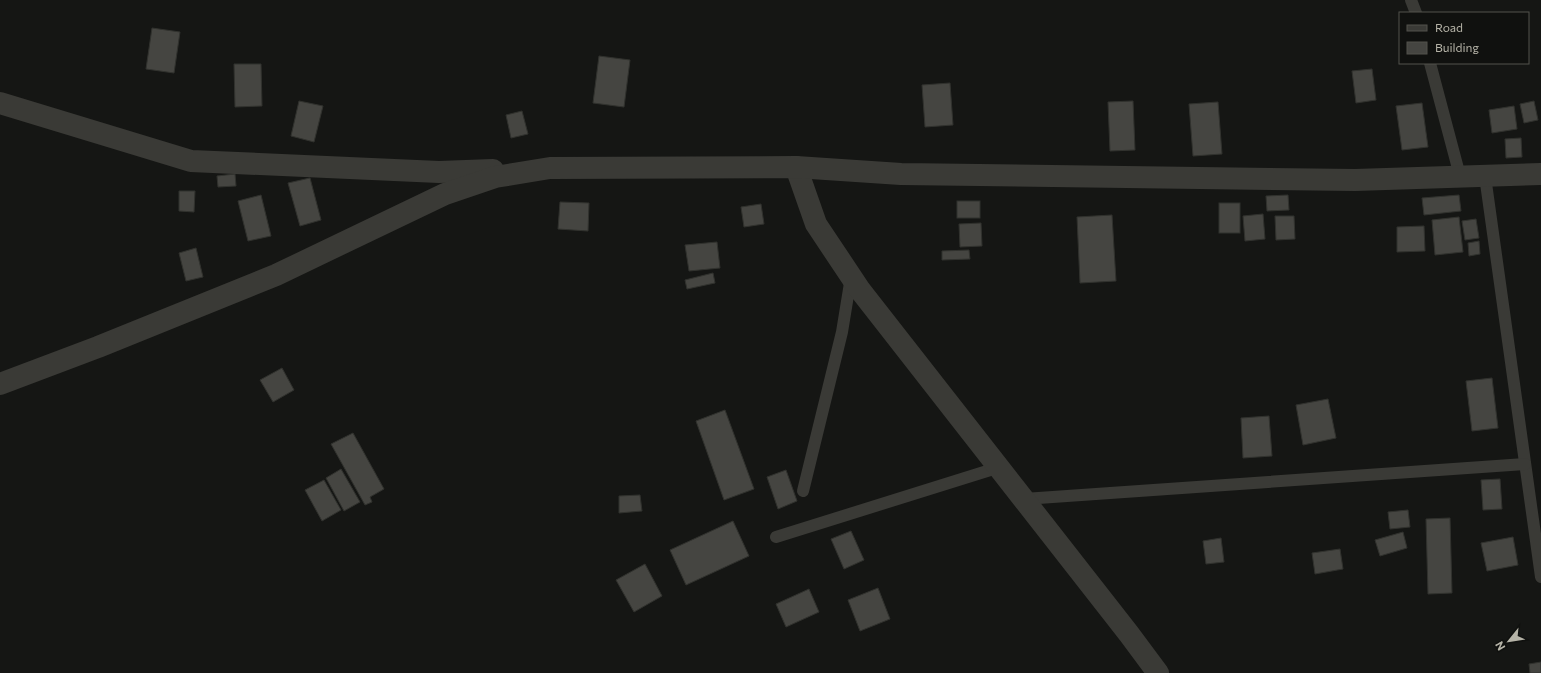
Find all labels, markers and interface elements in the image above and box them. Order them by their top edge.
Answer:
legend [1399,12,1529,64]
text: Road [1435,20,1463,34]
text: Building [1435,40,1479,54]
north arrow [1489,621,1529,661]
text: N [1492,639,1508,653]

